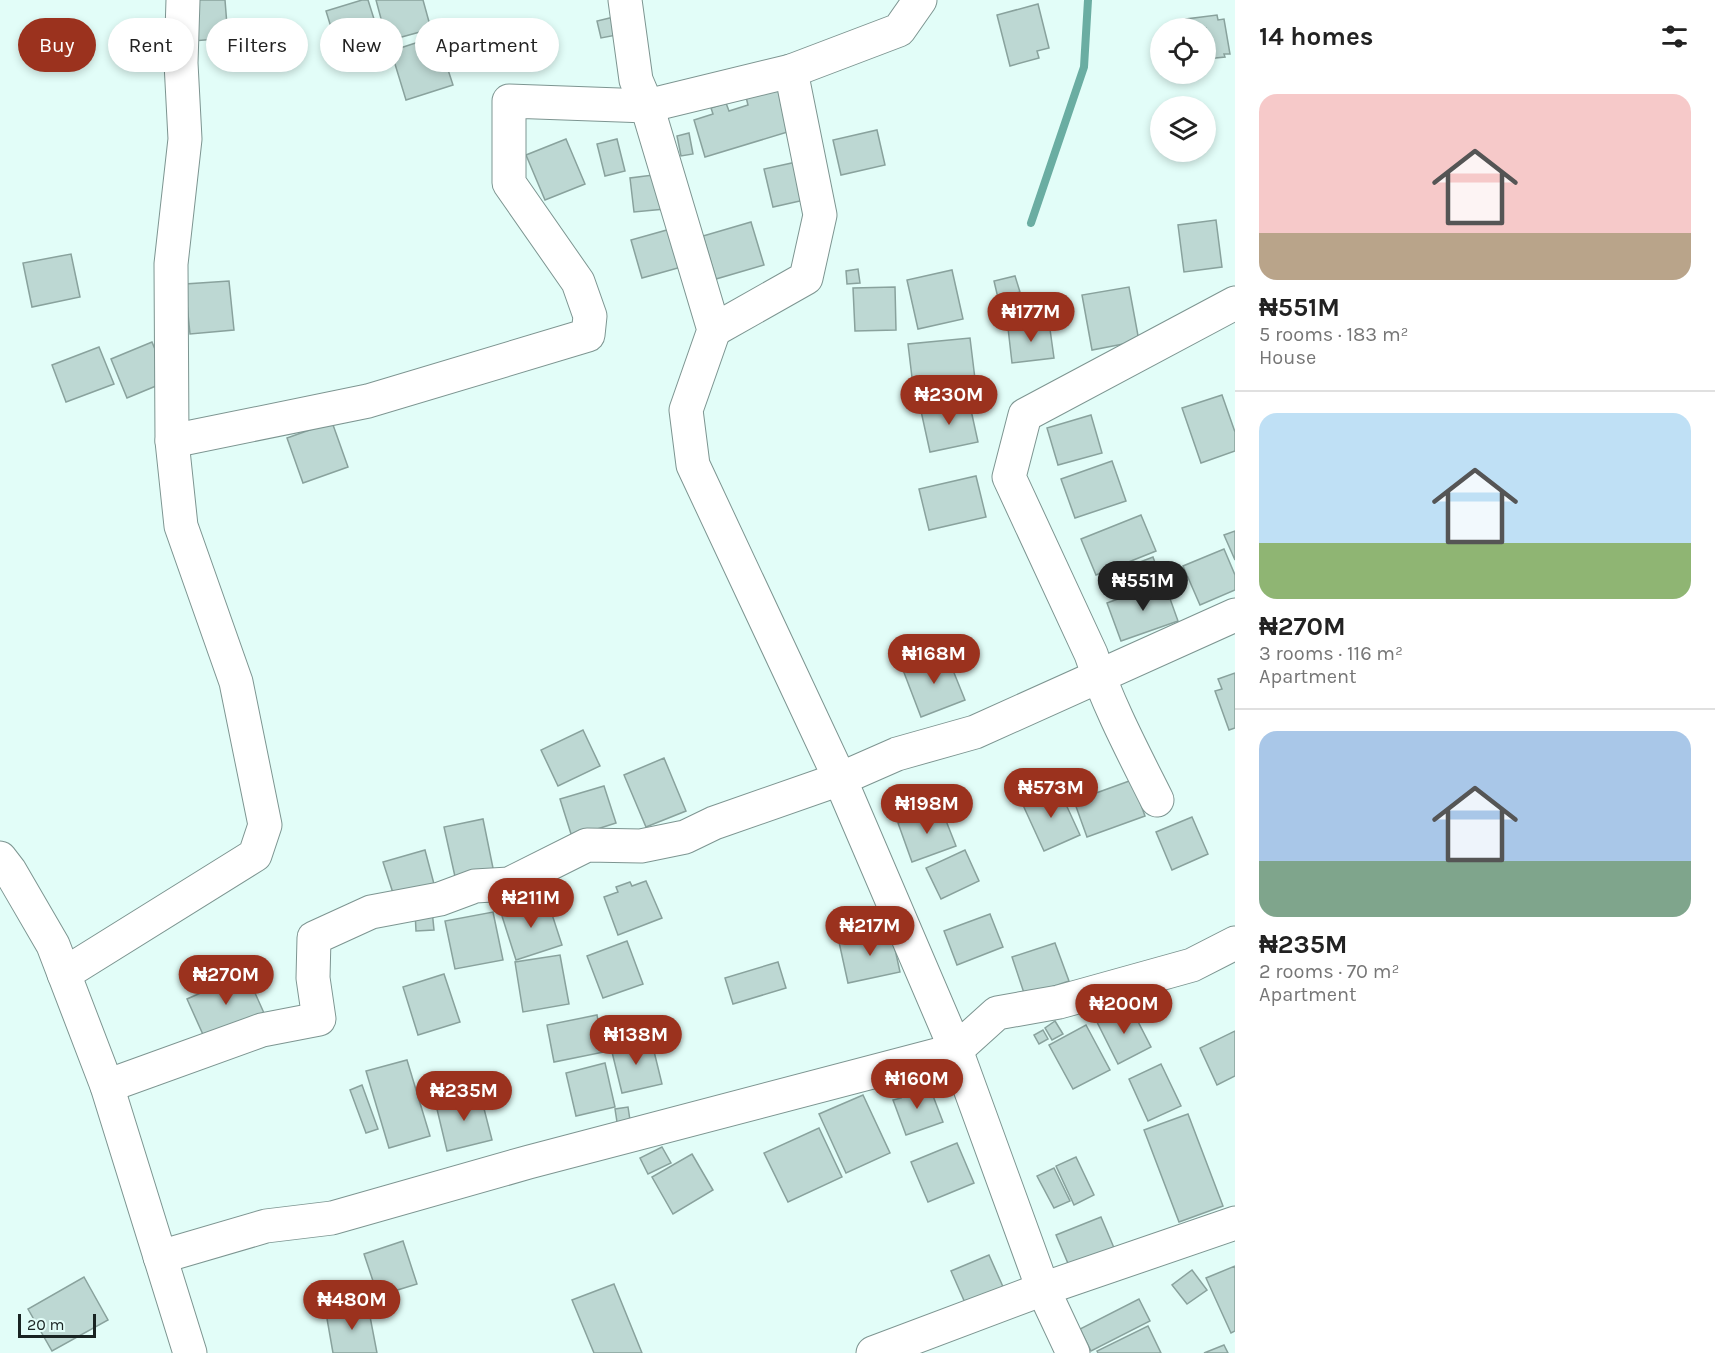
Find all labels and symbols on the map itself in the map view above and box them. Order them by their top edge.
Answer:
pin: ₦177M [989,292,1073,343]
pin: ₦230M [907,375,991,426]
pin: ₦551M [1101,561,1185,612]
pin: ₦168M [892,634,976,685]
pin: ₦573M [1009,768,1093,819]
pin: ₦198M [885,784,969,835]
pin: ₦211M [489,878,573,929]
pin: ₦217M [828,906,912,957]
pin: ₦270M [184,955,268,1006]
pin: ₦200M [1082,984,1166,1035]
pin: ₦138M [594,1015,678,1066]
pin: ₦160M [875,1059,959,1110]
pin: ₦235M [422,1071,506,1122]
pin: ₦480M [310,1280,394,1331]
scale bar [18,1311,96,1338]

